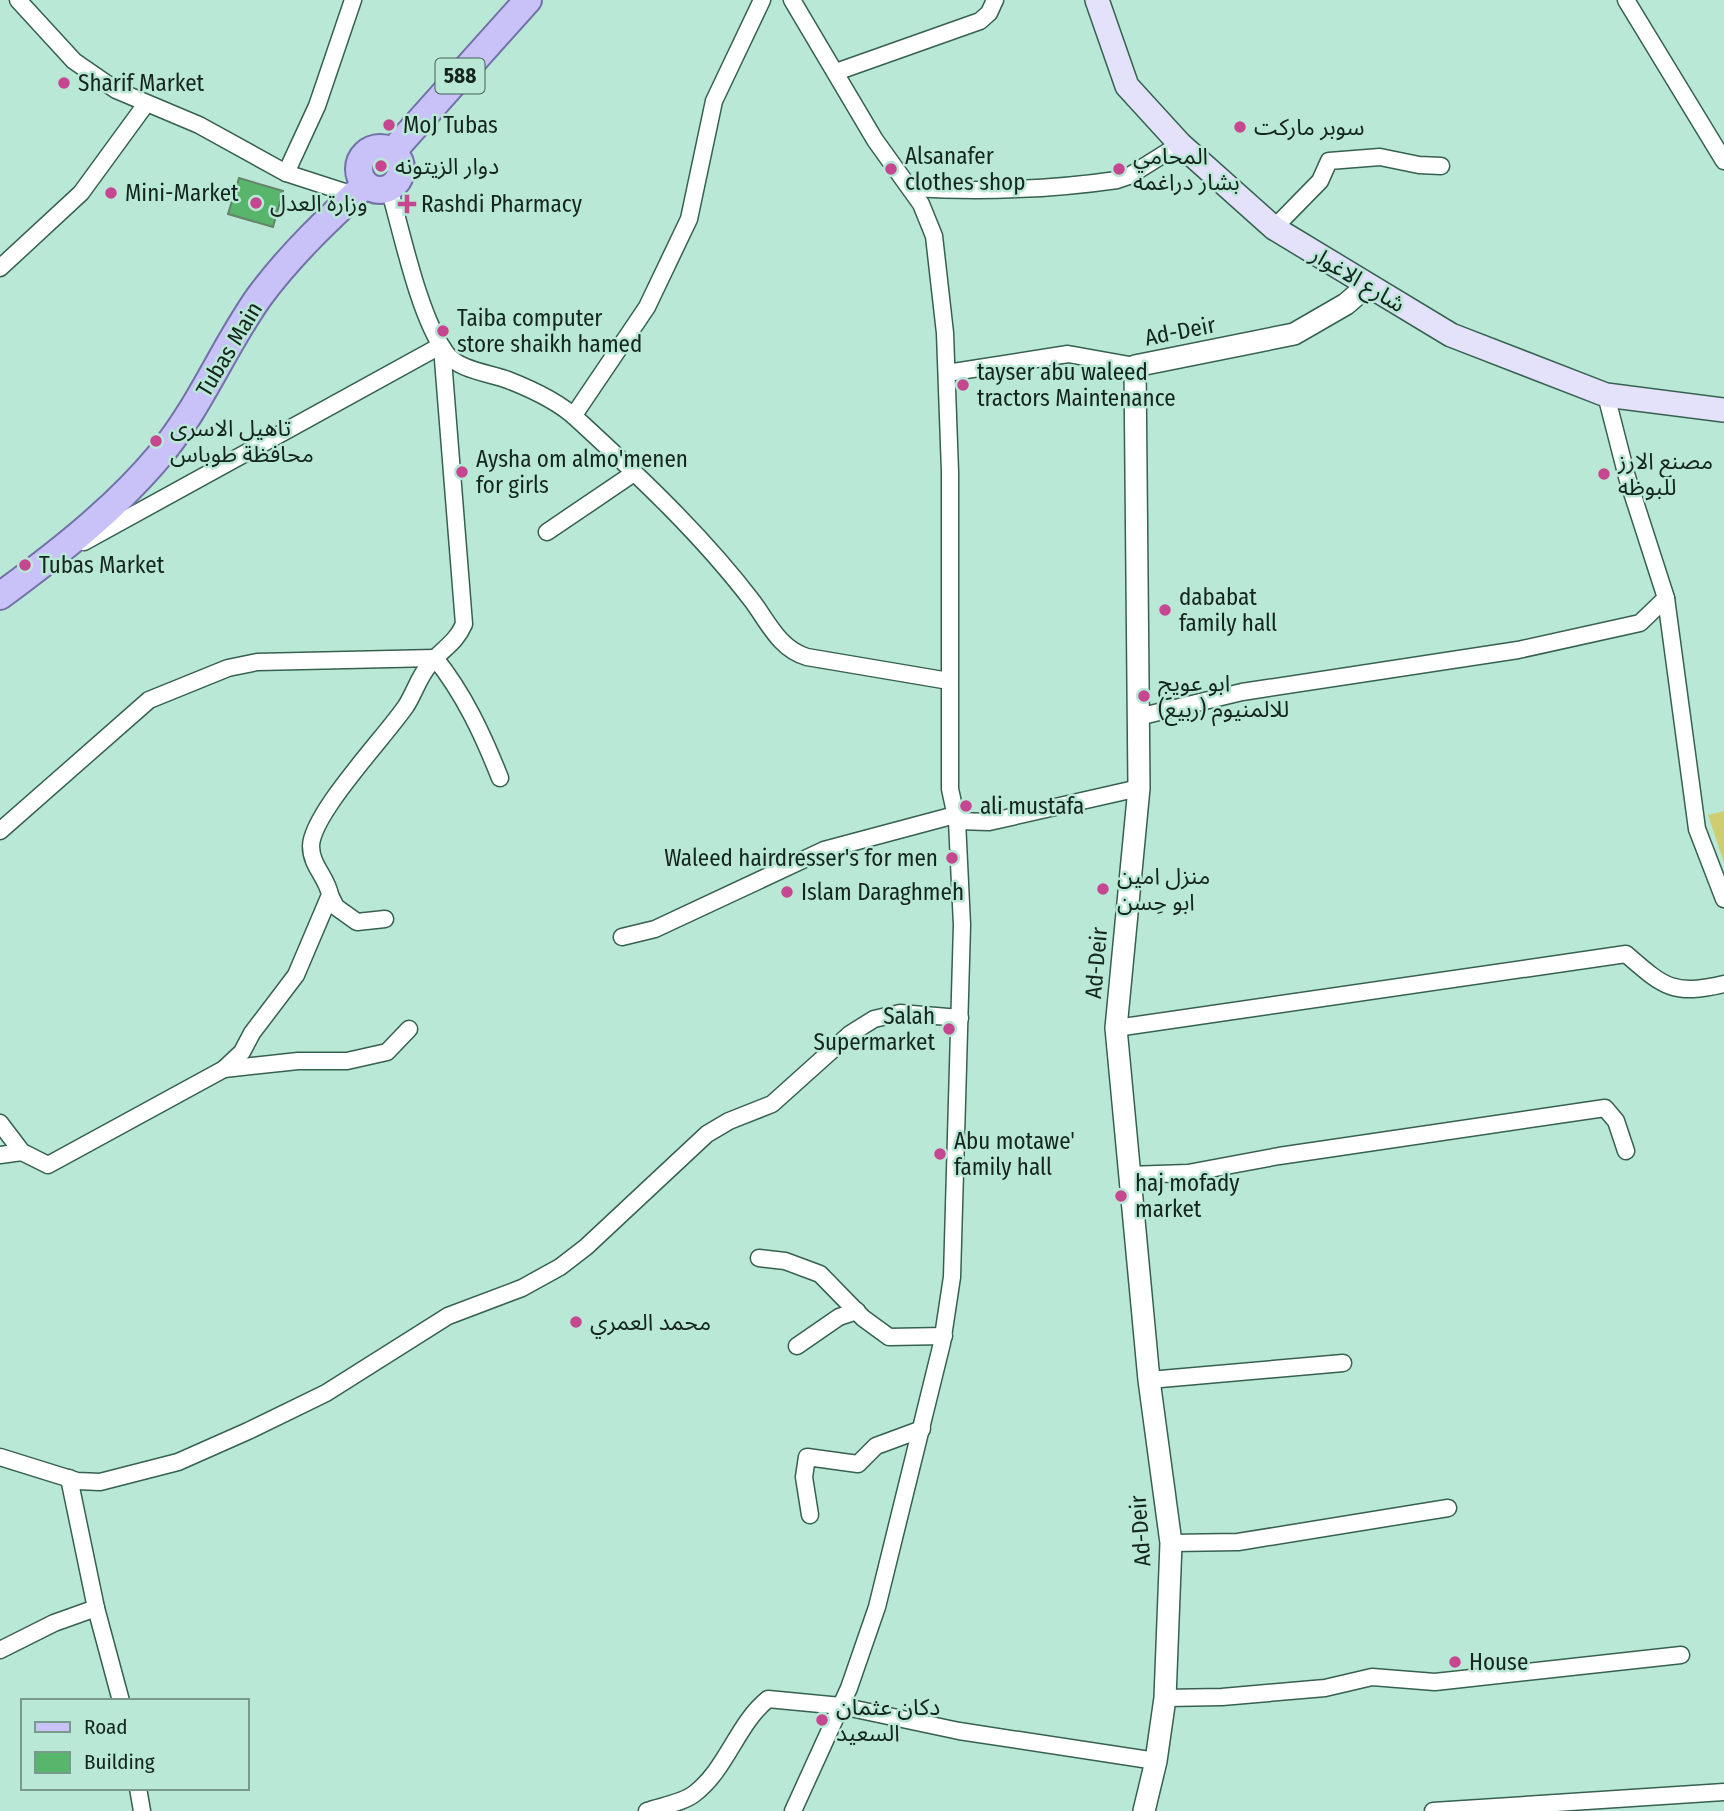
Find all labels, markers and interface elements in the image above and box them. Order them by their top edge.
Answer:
road number: 588 [435,58,484,94]
place label: Sharif Market [78,69,205,97]
marker: Sharif Market [56,75,72,91]
place label: MoJ Tubas [403,111,498,139]
place label: سوبر ماركت [1254,113,1365,141]
marker: MoJ Tubas [381,117,397,133]
marker: سوبر ماركت [1232,119,1248,135]
place label: Alsanafer clothes shop [905,142,1025,196]
place label: المحامي بشار دراغمه [1133,142,1240,196]
place label: دوار الزيتونه [395,152,499,180]
marker: دوار الزيتونه [373,158,389,174]
marker: Alsanafer clothes shop [883,161,899,177]
marker: المحامي بشار دراغمه [1111,161,1127,177]
place label: Mini-Market [125,179,239,207]
marker: Mini-Market [103,185,119,201]
place label: وزارة العدل [270,189,368,217]
place label: Rashdi Pharmacy [421,190,583,218]
marker: وزارة العدل [248,195,264,211]
marker: Rashdi Pharmacy [399,196,415,212]
street label: شارع الاغوار [1303,239,1410,321]
street label: Tubas Main [190,297,268,401]
place label: Taiba computer store shaikh hamed [457,304,642,358]
street label: Ad-Deir [1142,310,1218,352]
marker: Taiba computer store shaikh hamed [435,323,451,339]
place label: tayser abu waleed tractors Maintenance [977,358,1176,412]
marker: tayser abu waleed tractors Maintenance [955,377,971,393]
place label: تاهيل الاسرى محافظة طوباس [170,414,314,468]
marker: تاهيل الاسرى محافظة طوباس [148,433,164,449]
place label: Aysha om almo'menen for girls [476,445,688,499]
place label: مصنع الارز للبوظه [1617,447,1713,501]
marker: Aysha om almo'menen for girls [454,464,470,480]
marker: مصنع الارز للبوظه [1596,466,1612,482]
place label: Tubas Market [39,551,165,579]
marker: Tubas Market [17,557,33,573]
place label: dababat family hall [1179,583,1277,637]
marker: dababat family hall [1157,602,1173,618]
place label: ابو عويج للالمنيوم (ربيع) [1158,669,1289,727]
marker: ابو عويج للالمنيوم (ربيع) [1136,688,1152,704]
place label: ali mustafa [980,792,1084,820]
marker: ali mustafa [958,798,974,814]
place label: Waleed hairdresser's for men [664,844,938,872]
marker: Waleed hairdresser's for men [944,850,960,866]
place label: منزل امين ابو حِسن [1117,862,1210,916]
place label: Islam Daraghmeh [801,878,964,906]
marker: منزل امين ابو حِسن [1095,881,1111,897]
marker: Islam Daraghmeh [779,884,795,900]
street label: Ad-Deir [1079,926,1113,1000]
place label: Salah Supermarket [814,1002,935,1056]
marker: Salah Supermarket [941,1021,957,1037]
place label: Abu motawe' family hall [954,1127,1075,1181]
marker: Abu motawe' family hall [932,1146,948,1162]
place label: haj mofady market [1135,1169,1240,1223]
marker: haj mofady market [1113,1188,1129,1204]
place label: محمد العمري [590,1308,711,1339]
marker: محمد العمري [568,1314,584,1330]
street label: Ad-Deir [1124,1494,1156,1568]
place label: House [1469,1648,1528,1676]
marker: House [1447,1654,1463,1670]
place label: دكان عثمان السعيد [836,1693,940,1747]
legend [21,1699,248,1790]
marker: دكان عثمان السعيد [814,1712,830,1728]
text: Road [84,1714,128,1740]
text: Building [84,1749,155,1775]

